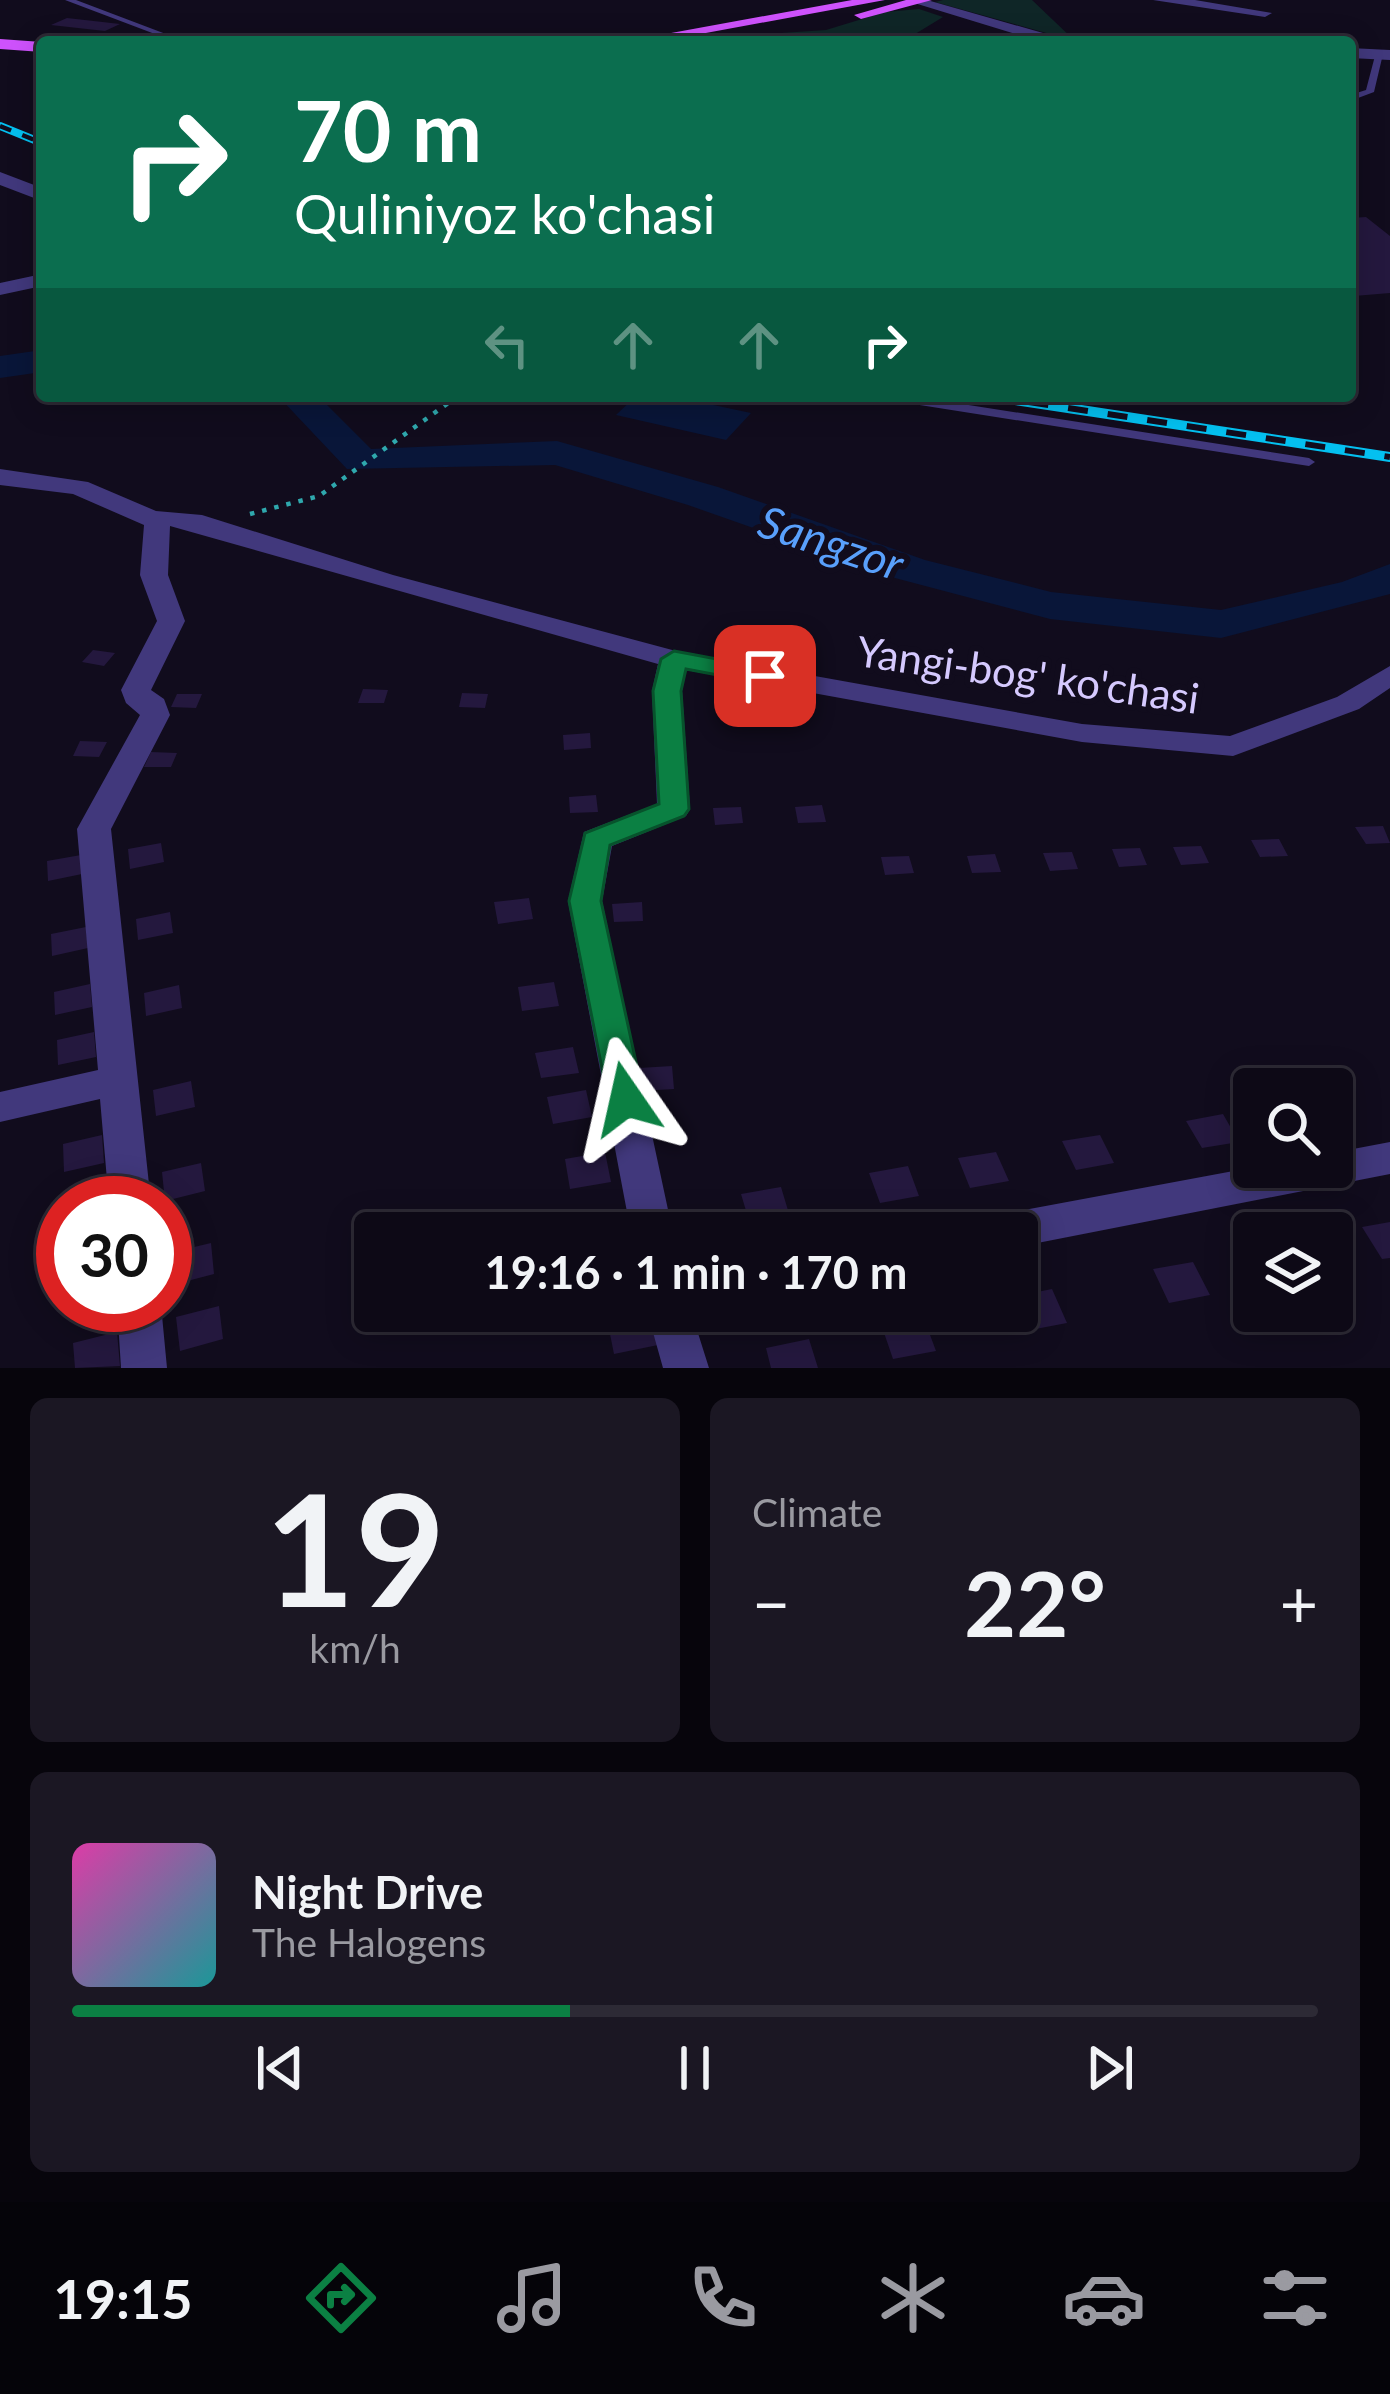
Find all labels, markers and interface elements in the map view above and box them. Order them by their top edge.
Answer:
text: 70 m [294,79,482,180]
icon: right [96,84,252,240]
text: Quliniyoz ko'chasi [294,181,716,246]
icon: left [474,312,540,378]
icon: ahead [600,312,666,378]
icon: ahead [726,312,792,378]
icon: right [852,312,918,378]
water label: Sangzor [752,493,912,591]
pin [714,625,816,727]
street label: Yangi-bog' ko'chasi [854,625,1203,723]
icon: arrive [732,643,798,709]
position arrow [563,1036,689,1162]
map controls [1233,1068,1353,1332]
button: search [1233,1068,1353,1188]
speed limit sign: 30 [36,1176,192,1332]
button: layers [1233,1212,1353,1332]
text: 19:16 · 1 min · 170 m [485,1245,907,1299]
text: 19 [265,1453,445,1640]
text: Climate [752,1489,882,1535]
text: 22° [964,1548,1106,1656]
text: − [752,1563,790,1642]
text: + [1280,1563,1318,1642]
text: km/h [309,1625,401,1671]
text: Night Drive [252,1865,483,1919]
text: The Halogens [252,1919,486,1965]
icon: previous [247,2035,313,2101]
icon: pause [662,2035,728,2101]
icon: next [1077,2035,1143,2101]
icon: directions [299,2256,383,2340]
icon: music [490,2256,574,2340]
icon: phone [681,2256,765,2340]
icon: climate [871,2256,955,2340]
icon: car [1062,2256,1146,2340]
icon: filters [1253,2256,1337,2340]
text: 19:15 [53,2266,193,2331]

